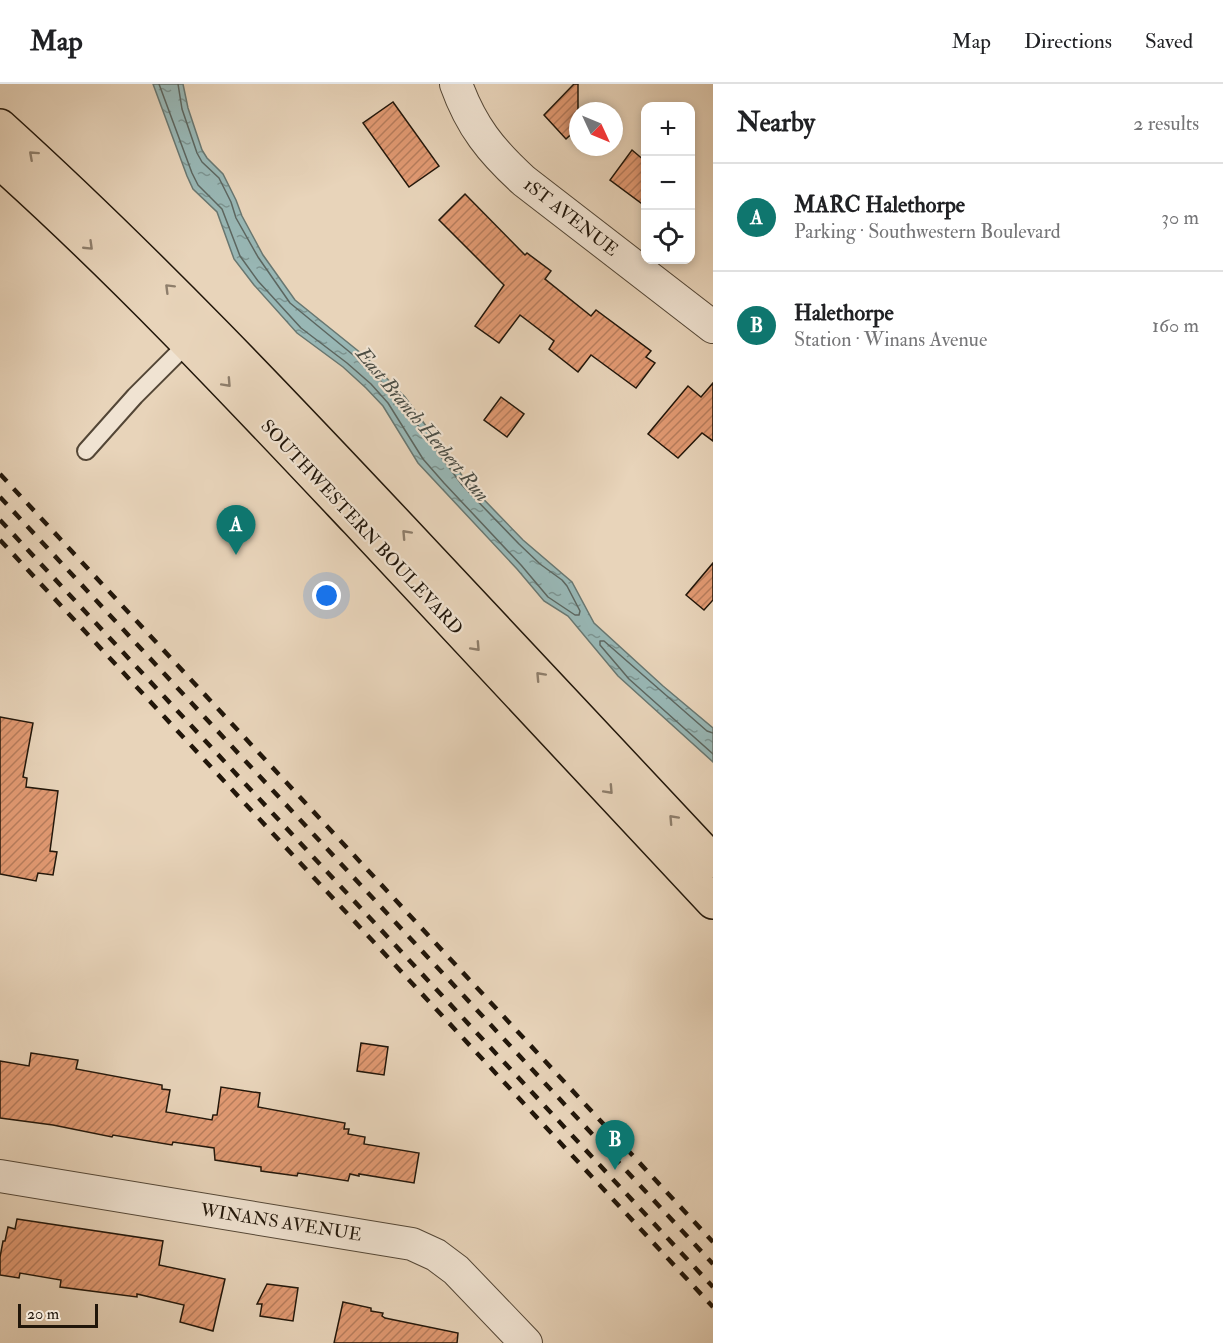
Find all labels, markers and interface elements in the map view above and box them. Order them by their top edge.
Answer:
text: Map [30,24,83,59]
text: Map [951,28,991,55]
text: Directions [1024,28,1112,55]
text: Saved [1145,28,1193,55]
north arrow [569,102,623,156]
map controls [641,102,695,264]
button: + [641,102,695,156]
text: Nearby [737,107,815,139]
text: 2 results [1133,111,1199,136]
one-way arrow [29,151,39,162]
button: − [641,156,695,210]
street label: 1ST AVENUE [519,173,623,261]
text: MARC Halethorpe [794,191,965,219]
text: A [750,205,763,230]
text: 30 m [1161,205,1199,230]
button: locate [641,210,695,264]
text: Parking · Southwestern Boulevard [794,219,1061,244]
one-way arrow [82,238,93,249]
one-way arrow [166,284,177,295]
text: Halethorpe [794,299,894,327]
text: B [750,313,763,338]
text: 160 m [1152,313,1199,338]
text: Station · Winans Avenue [794,327,987,352]
water label: East Branch Herbert Run [349,340,495,507]
one-way arrow [220,377,231,387]
street label: SOUTHWESTERN BOULEVARD [256,415,468,640]
pin: A [216,506,256,555]
one-way arrow [403,530,414,541]
your location [312,581,341,610]
one-way arrow [469,641,480,651]
one-way arrow [536,673,547,683]
one-way arrow [602,782,613,793]
one-way arrow [669,815,680,825]
pin: B [596,1120,634,1170]
street label: WINANS AVENUE [198,1198,363,1247]
scale bar [18,1301,98,1328]
text: 20 m [27,1304,59,1324]

